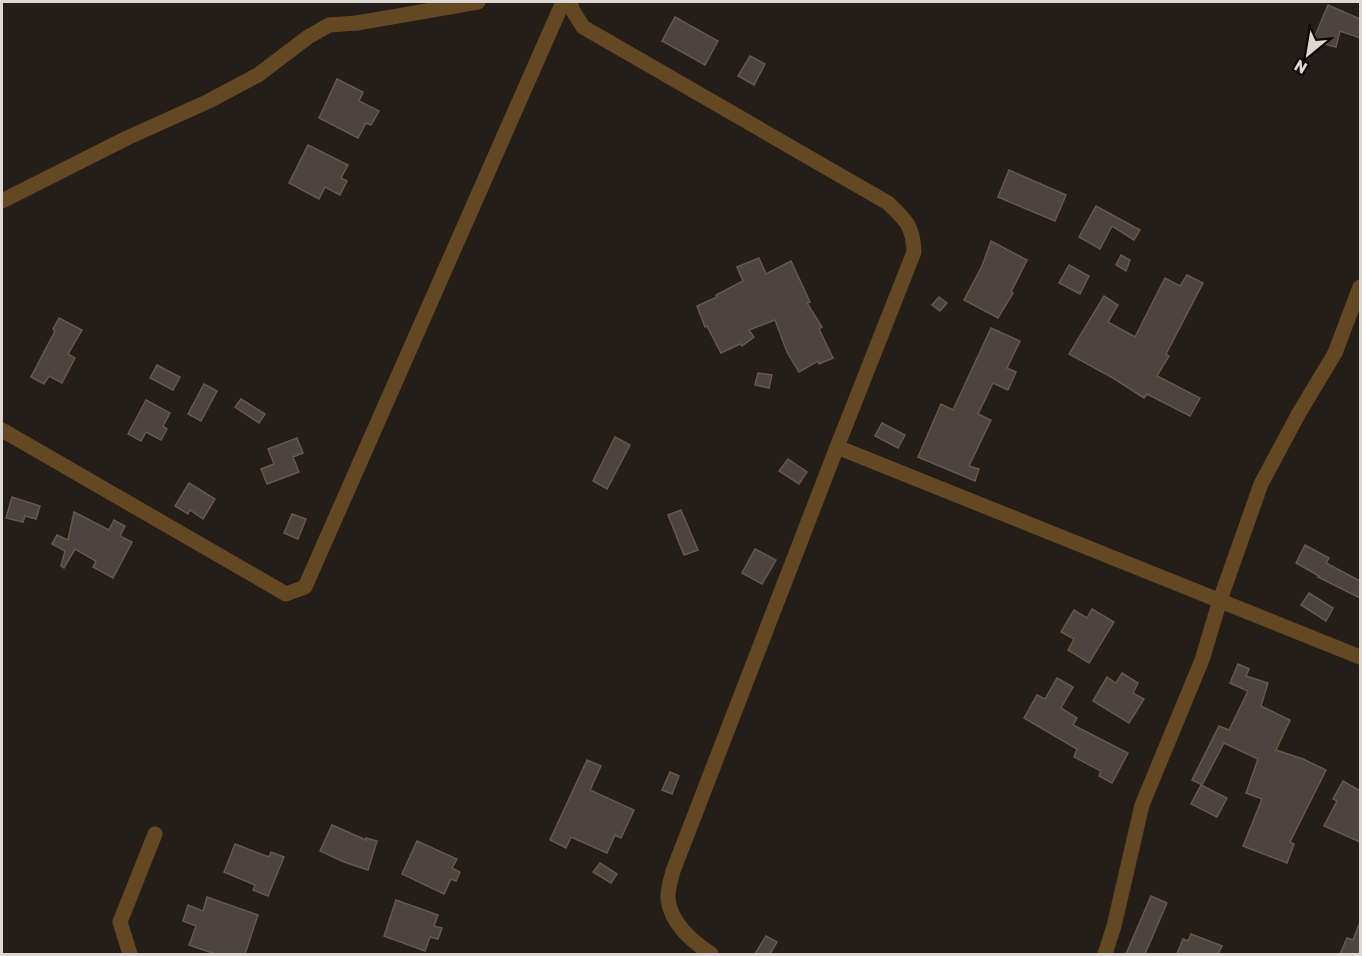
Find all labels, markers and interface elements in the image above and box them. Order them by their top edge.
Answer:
north arrow [1278,24,1338,84]
text: N [1291,55,1310,78]

